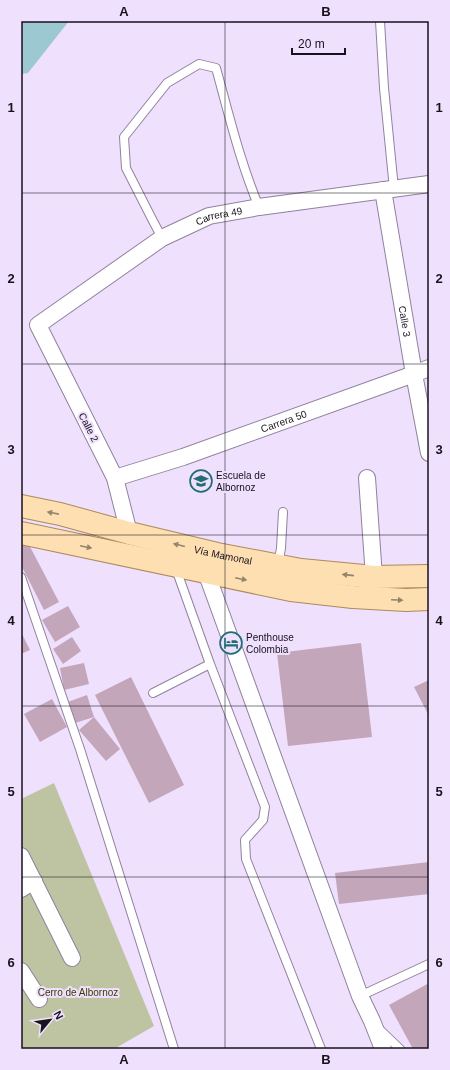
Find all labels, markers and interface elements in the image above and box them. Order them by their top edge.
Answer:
text: A [119,4,129,19]
text: B [321,4,331,19]
scale bar [292,30,345,56]
text: 20 m [298,37,325,51]
text: 1 [7,100,15,115]
text: 1 [435,100,443,115]
street label: Carrera 49 [194,205,243,228]
text: 2 [7,271,15,286]
text: 2 [435,271,443,286]
street label: Calle 3 [397,305,413,338]
street label: Carrera 50 [259,408,308,435]
street label: Calle 2 [77,411,101,444]
text: 3 [7,442,15,457]
text: 3 [435,442,443,457]
school or university icon: Escuela de Albornoz [188,468,214,494]
place label: Escuela de Albornoz [216,470,266,493]
one-way arrow [47,509,59,515]
one-way arrow [173,542,185,548]
one-way arrow [80,544,93,550]
street label: Vía Mamonal [193,544,253,567]
one-way arrow [342,571,354,578]
one-way arrow [235,577,247,583]
one-way arrow [391,596,403,603]
text: 4 [7,613,15,628]
text: 4 [435,613,443,628]
hotel icon: Penthouse Colombia [218,630,244,656]
place label: Penthouse Colombia [246,632,294,655]
text: 5 [7,784,15,799]
text: 5 [435,784,443,799]
text: 6 [7,955,15,970]
text: 6 [435,955,443,970]
park label: Cerro de Albornoz [38,987,118,998]
north arrow [30,1000,70,1040]
text: N [52,1009,66,1022]
text: A [119,1052,129,1067]
text: B [321,1052,331,1067]

